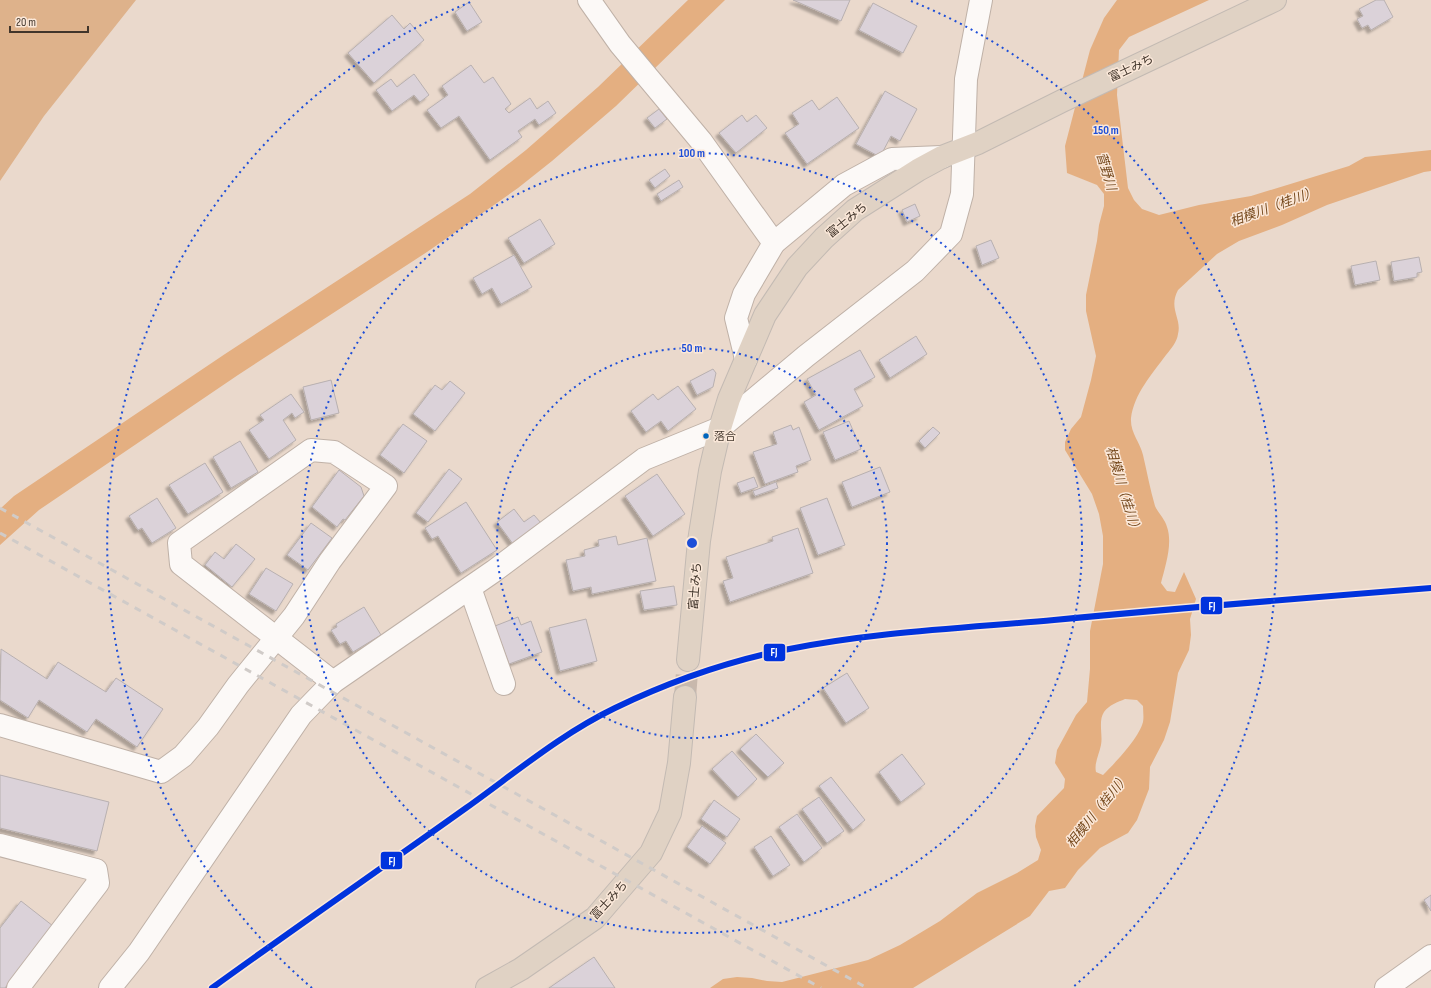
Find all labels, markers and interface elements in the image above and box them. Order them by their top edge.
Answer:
scale bar [10,8,88,34]
text: 20 m [16,15,36,30]
street label: 富士みち [1106,52,1156,85]
text: 150 m [1093,123,1119,138]
text: 100 m [679,146,705,161]
water label: 菅野川 [1093,150,1120,194]
water label: 相模川（桂川） [1228,184,1319,230]
street label: 富士みち [824,199,871,241]
text: 50 m [682,341,702,356]
place label: 落合 [714,430,736,443]
marker: 落合 [701,431,711,441]
water label: 相模川（桂川） [1102,444,1144,536]
centre of rings [685,536,699,550]
street label: 富士みち [686,561,705,611]
line badge: FJ [1200,596,1223,615]
text: FJ [1209,600,1216,613]
line badge: FJ [763,643,786,662]
text: FJ [771,646,778,659]
water label: 相模川（桂川） [1063,770,1133,851]
line badge: FJ [380,851,403,870]
text: FJ [389,855,396,868]
street label: 富士みち [588,878,631,923]

